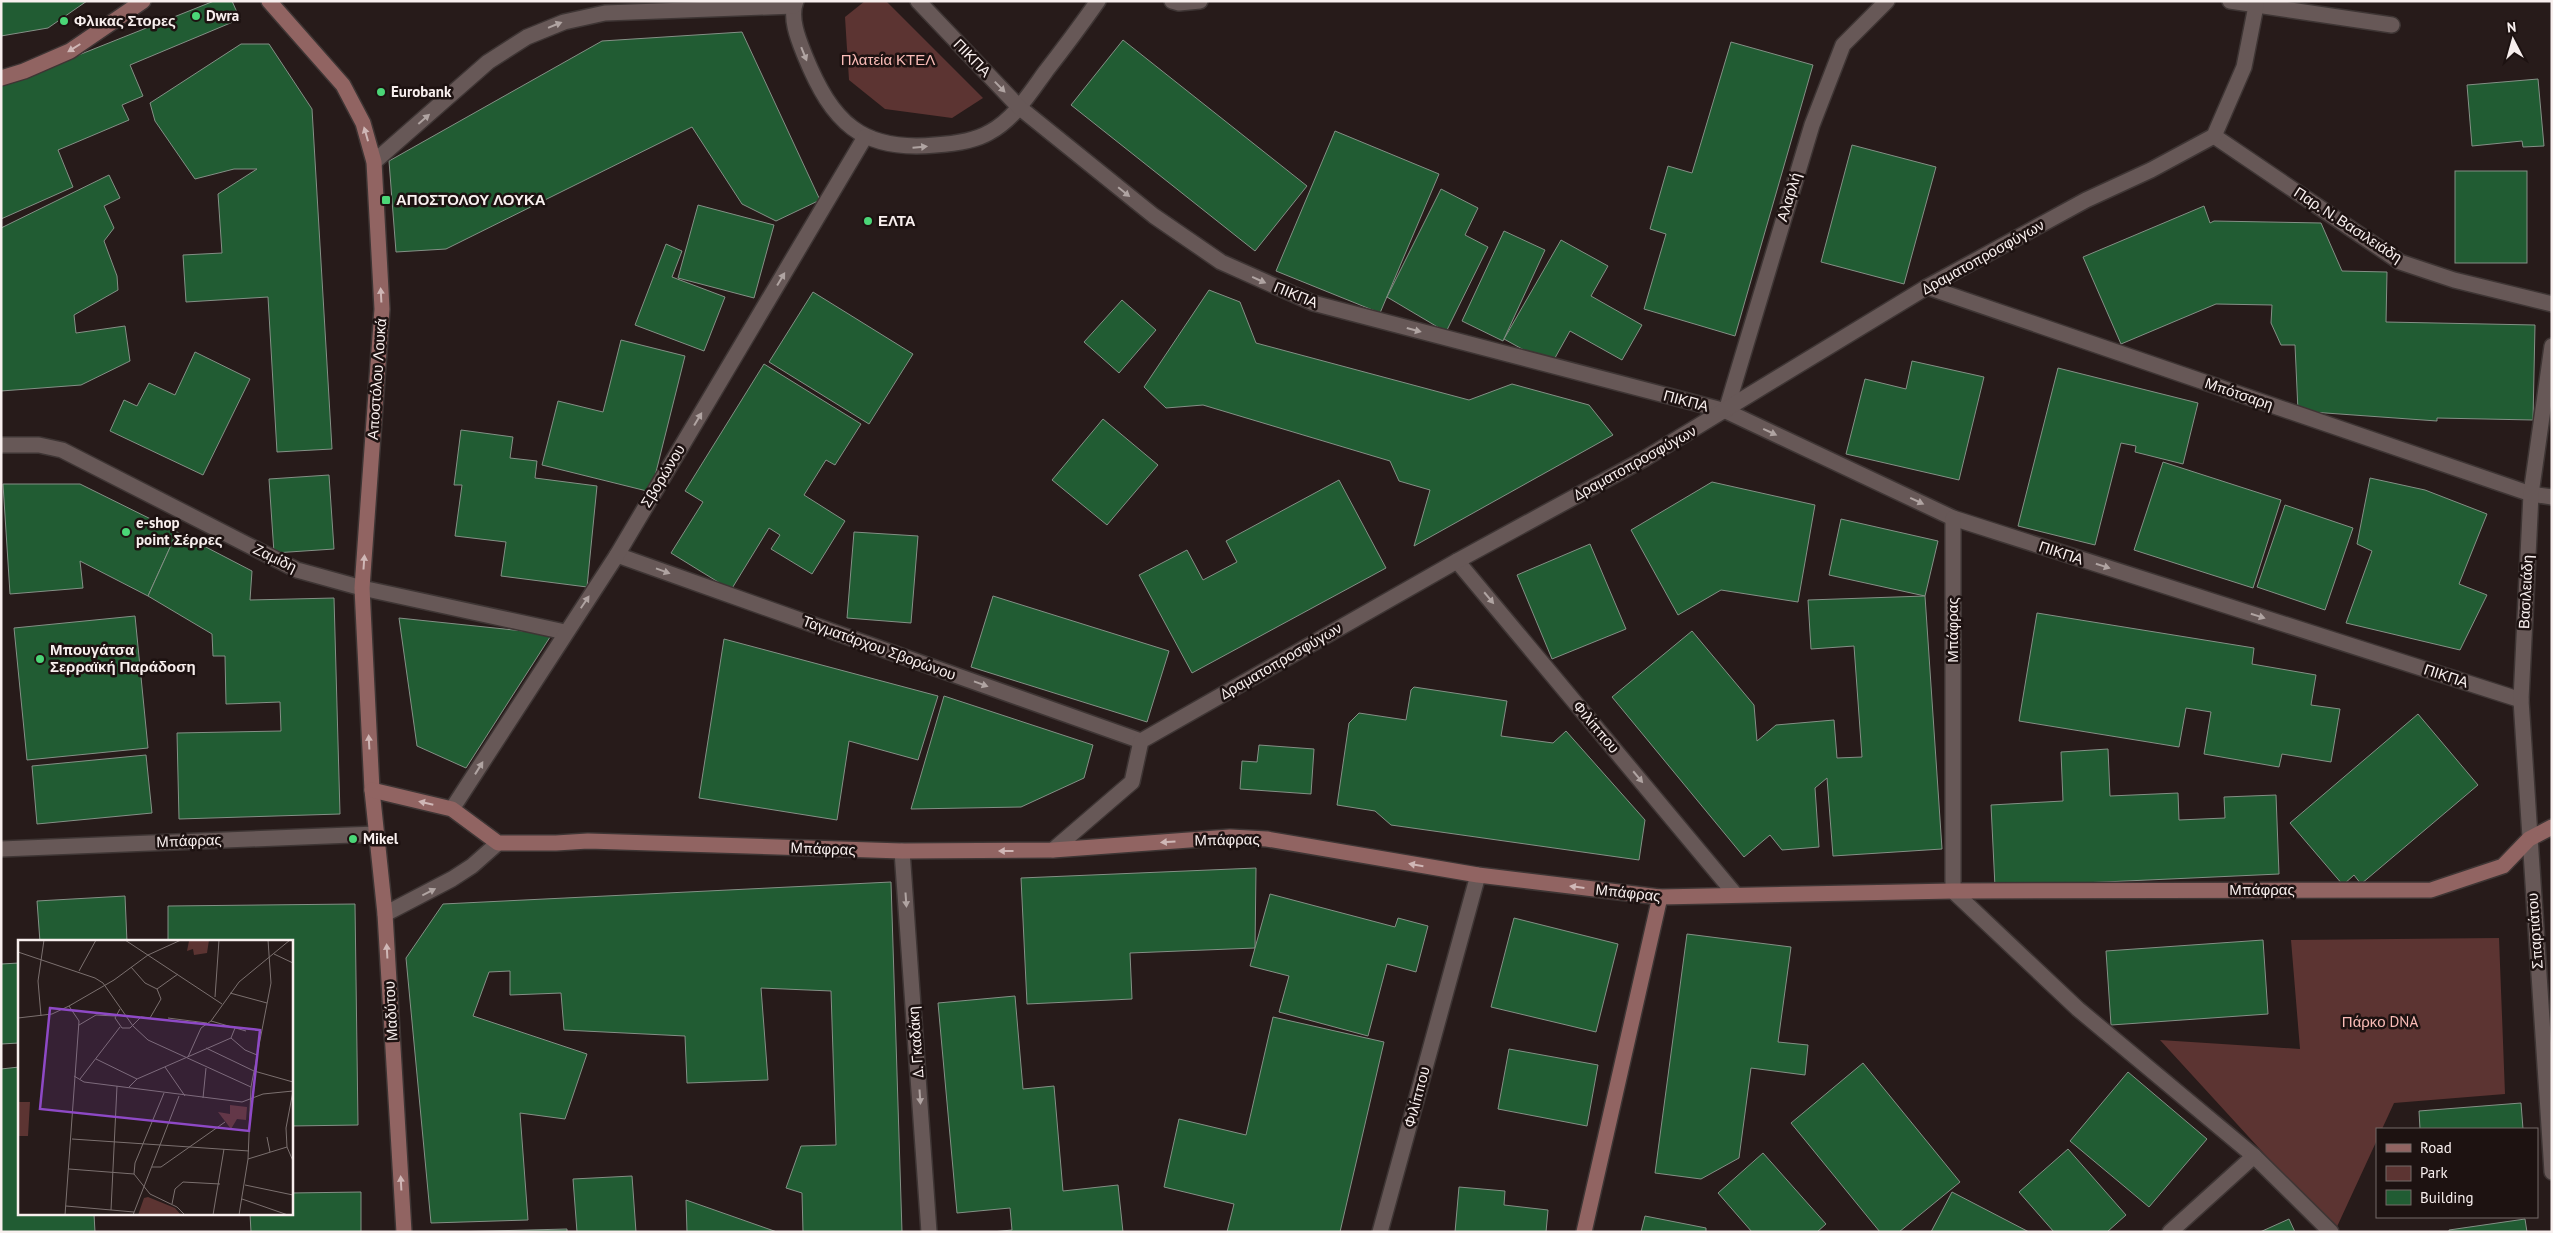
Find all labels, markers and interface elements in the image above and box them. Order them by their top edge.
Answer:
place label: Dwra [206,6,239,25]
marker: Dwra [190,10,202,22]
place label: Φλικας Στορες [74,11,176,30]
marker: Φλικας Στορες [58,15,70,27]
north arrow [2488,15,2538,65]
text: N [2506,18,2517,37]
one-way arrow [548,21,562,29]
street label: ΠΙΚΠΑ [950,35,995,81]
one-way arrow [67,44,80,53]
one-way arrow [801,47,809,61]
park label: Πλατεία ΚΤΕΛ [841,50,935,69]
one-way arrow [994,81,1006,93]
place label: Eurobank [391,82,452,101]
marker: Eurobank [375,86,387,98]
one-way arrow [417,113,429,125]
one-way arrow [361,126,369,141]
one-way arrow [913,143,929,151]
street label: Αλαρλή [1772,170,1805,224]
street label: Παρ. Ν. Βασιλειάδη [2291,183,2406,267]
one-way arrow [1117,186,1130,197]
place label: ΑΠΟΣΤΟΛΟΥ ΛΟΥΚΑ [396,190,546,209]
marker: ΑΠΟΣΤΟΛΟΥ ΛΟΥΚΑ [380,194,392,206]
place label: ΕΛΤΑ [878,211,916,230]
marker: ΕΛΤΑ [862,215,874,227]
street label: Δραματοπροσφύγων [1918,215,2047,298]
one-way arrow [776,273,785,286]
one-way arrow [1252,276,1266,284]
street label: ΠΙΚΠΑ [1271,277,1321,312]
one-way arrow [376,287,384,303]
street label: Αποστόλου Λουκά [363,317,390,440]
one-way arrow [1406,326,1421,334]
street label: Μπότσαρη [2202,373,2276,414]
street label: ΠΙΚΠΑ [1662,385,1711,416]
one-way arrow [693,412,702,425]
street label: Δραματοπροσφύγων [1570,421,1699,504]
one-way arrow [1763,428,1777,436]
street label: Σβορώνου [636,441,689,511]
one-way arrow [1910,498,1924,506]
place label: e-shop point Σέρρες [136,513,223,549]
marker: e-shop point Σέρρες [120,526,132,538]
street label: ΠΙΚΠΑ [2036,536,2086,569]
street label: Ζαμίδη [250,539,300,576]
one-way arrow [360,554,368,570]
street label: Βασιλειάδη [2514,554,2537,629]
one-way arrow [2096,563,2111,571]
one-way arrow [656,567,671,575]
one-way arrow [1483,591,1494,604]
one-way arrow [580,595,590,609]
street label: Μπάφρας [1943,597,1962,663]
street label: Ταγματάρχου Σβορώνου [800,611,959,684]
one-way arrow [2251,612,2266,620]
street label: Δραματοπροσφύγων [1216,618,1345,703]
place label: Μπουγάτσα Σερραϊκή Παράδοση [50,640,196,676]
marker: Μπουγάτσα Σερραϊκή Παράδοση [34,653,46,665]
street label: ΠΙΚΠΑ [2421,659,2471,692]
one-way arrow [973,681,988,688]
street label: Φιλίππου [1569,697,1624,757]
one-way arrow [365,733,373,749]
one-way arrow [474,762,483,775]
one-way arrow [1632,770,1643,783]
one-way arrow [418,799,433,807]
place label: Mikel [363,829,399,848]
street label: Μπάφρας [1194,829,1260,850]
street label: Μπάφρας [156,830,222,851]
marker: Mikel [347,833,359,845]
street label: Μπάφρας [790,838,856,859]
one-way arrow [1160,838,1176,846]
one-way arrow [998,847,1014,855]
one-way arrow [1407,860,1423,868]
street label: Μπάφρας [1595,880,1662,905]
street label: Μπάφρας [2229,880,2295,899]
one-way arrow [1568,883,1584,891]
one-way arrow [421,888,436,896]
one-way arrow [902,892,910,908]
street label: Σπαρτιάτου [2522,892,2547,970]
inset map [18,940,292,1216]
one-way arrow [383,943,391,959]
street label: Μαδύτου [379,981,402,1041]
street label: Δ. Γκαδάκη [904,1006,927,1078]
park label: Πάρκο DNA [2342,1012,2418,1031]
street label: Φιλίππου [1399,1064,1434,1130]
one-way arrow [916,1089,924,1105]
legend [2376,1128,2538,1218]
text: Road [2420,1138,2452,1157]
text: Park [2420,1163,2448,1182]
one-way arrow [397,1175,405,1191]
text: Building [2420,1188,2474,1207]

